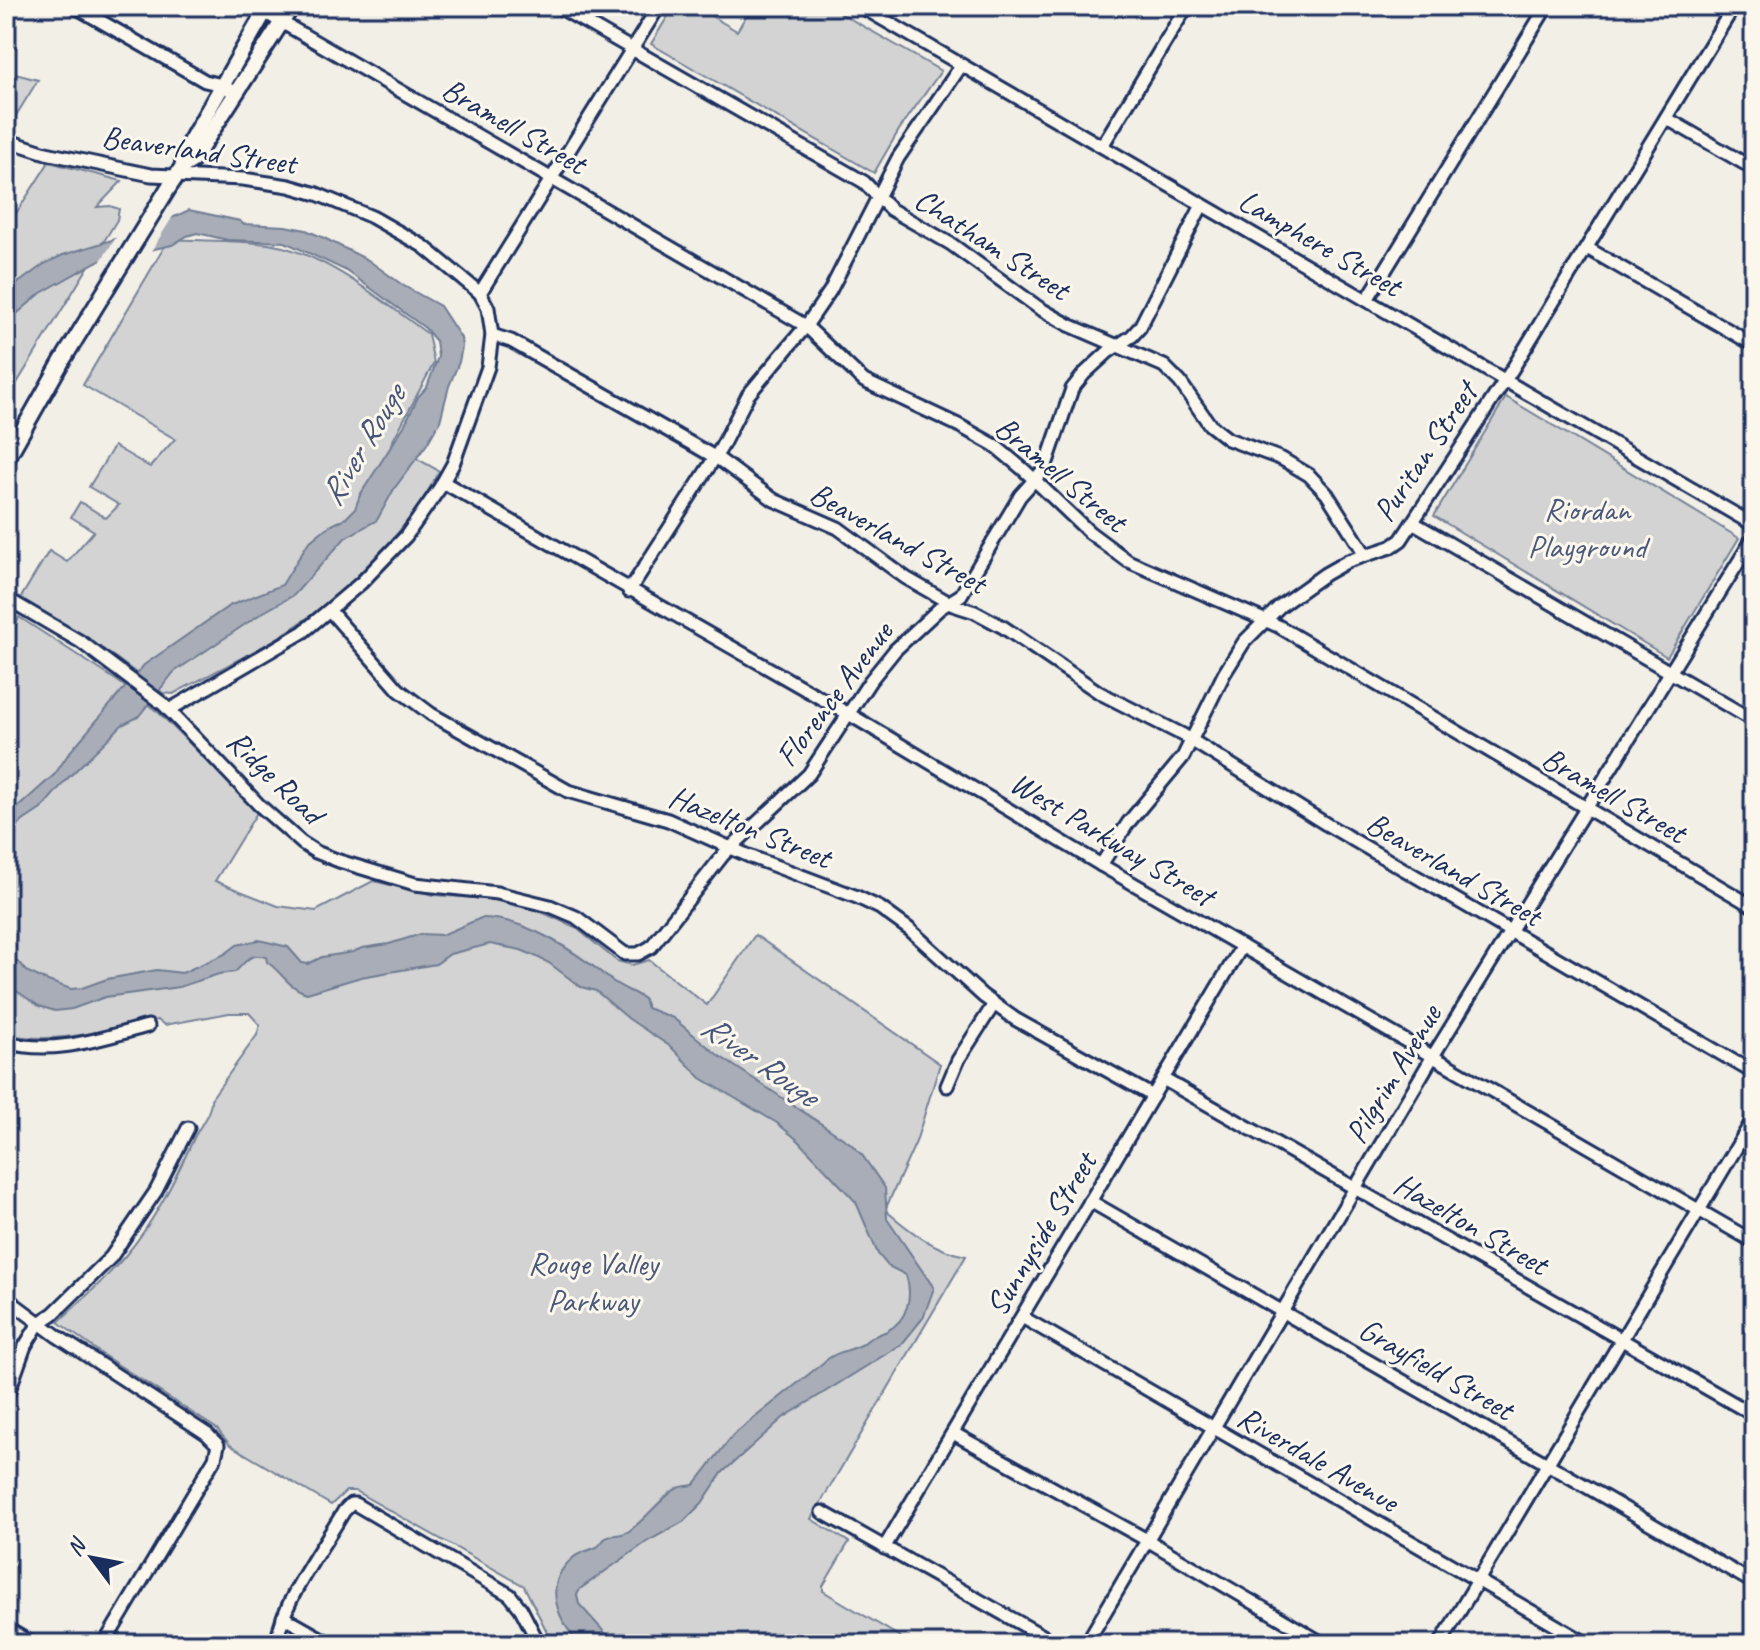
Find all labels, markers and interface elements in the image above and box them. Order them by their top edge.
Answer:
street label: Bramell Street [435,68,596,185]
street label: Beaverland Street [99,116,302,184]
street label: Chatham Street [907,179,1080,311]
street label: Lamphere Street [1231,180,1412,308]
street label: Puritan Street [1364,371,1489,529]
water label: River Rouge [309,373,417,513]
street label: Bramell Street [987,407,1138,543]
street label: Beaverland Street [803,473,996,605]
park label: Riordan Playground [1528,489,1651,567]
street label: Florence Avenue [766,611,904,775]
street label: Ridge Road [218,721,335,836]
street label: Bramell Street [1535,737,1696,854]
street label: West Parkway Street [1003,762,1225,918]
street label: Hazelton Street [663,776,840,879]
street label: Beaverland Street [1359,802,1552,937]
street label: Pilgrim Avenue [1336,995,1452,1151]
water label: River Rouge [693,1004,831,1118]
street label: Sunnyside Street [976,1142,1107,1323]
street label: Hazelton Street [1387,1164,1558,1286]
park label: Rouge Valley Parkway [528,1243,661,1321]
street label: Grayfield Street [1351,1308,1524,1431]
street label: Riverdale Avenue [1230,1397,1408,1523]
north arrow [52,1518,132,1598]
text: N [60,1532,93,1561]

